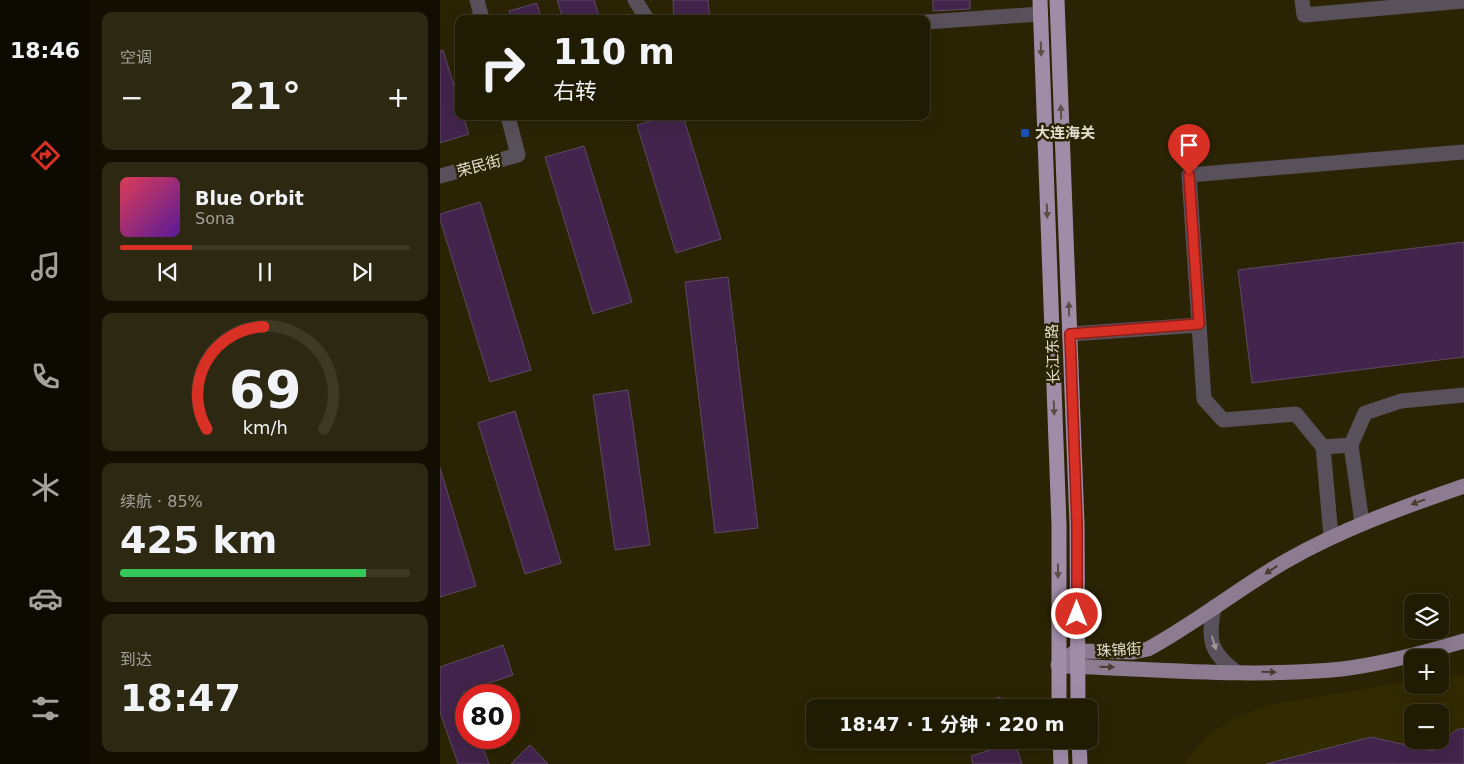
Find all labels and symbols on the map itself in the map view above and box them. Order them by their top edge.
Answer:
one-way arrow [1038,41,1046,57]
one-way arrow [1057,103,1065,119]
place label: 大连海关 [1035,124,1095,142]
pin [1168,124,1210,175]
marker: 大连海关 [1019,127,1031,139]
street label: 荣民街 [455,151,503,181]
one-way arrow [1044,203,1052,219]
one-way arrow [1064,301,1072,317]
street label: 长江东路 [1043,324,1063,384]
one-way arrow [1051,401,1059,417]
one-way arrow [1410,498,1425,506]
one-way arrow [1054,563,1062,579]
one-way arrow [1264,566,1278,575]
position arrow [1050,587,1102,639]
one-way arrow [1210,636,1218,651]
street label: 珠锦街 [1096,640,1142,660]
one-way arrow [1099,664,1115,672]
one-way arrow [1261,668,1277,676]
speed limit sign: 80 [455,684,520,749]

